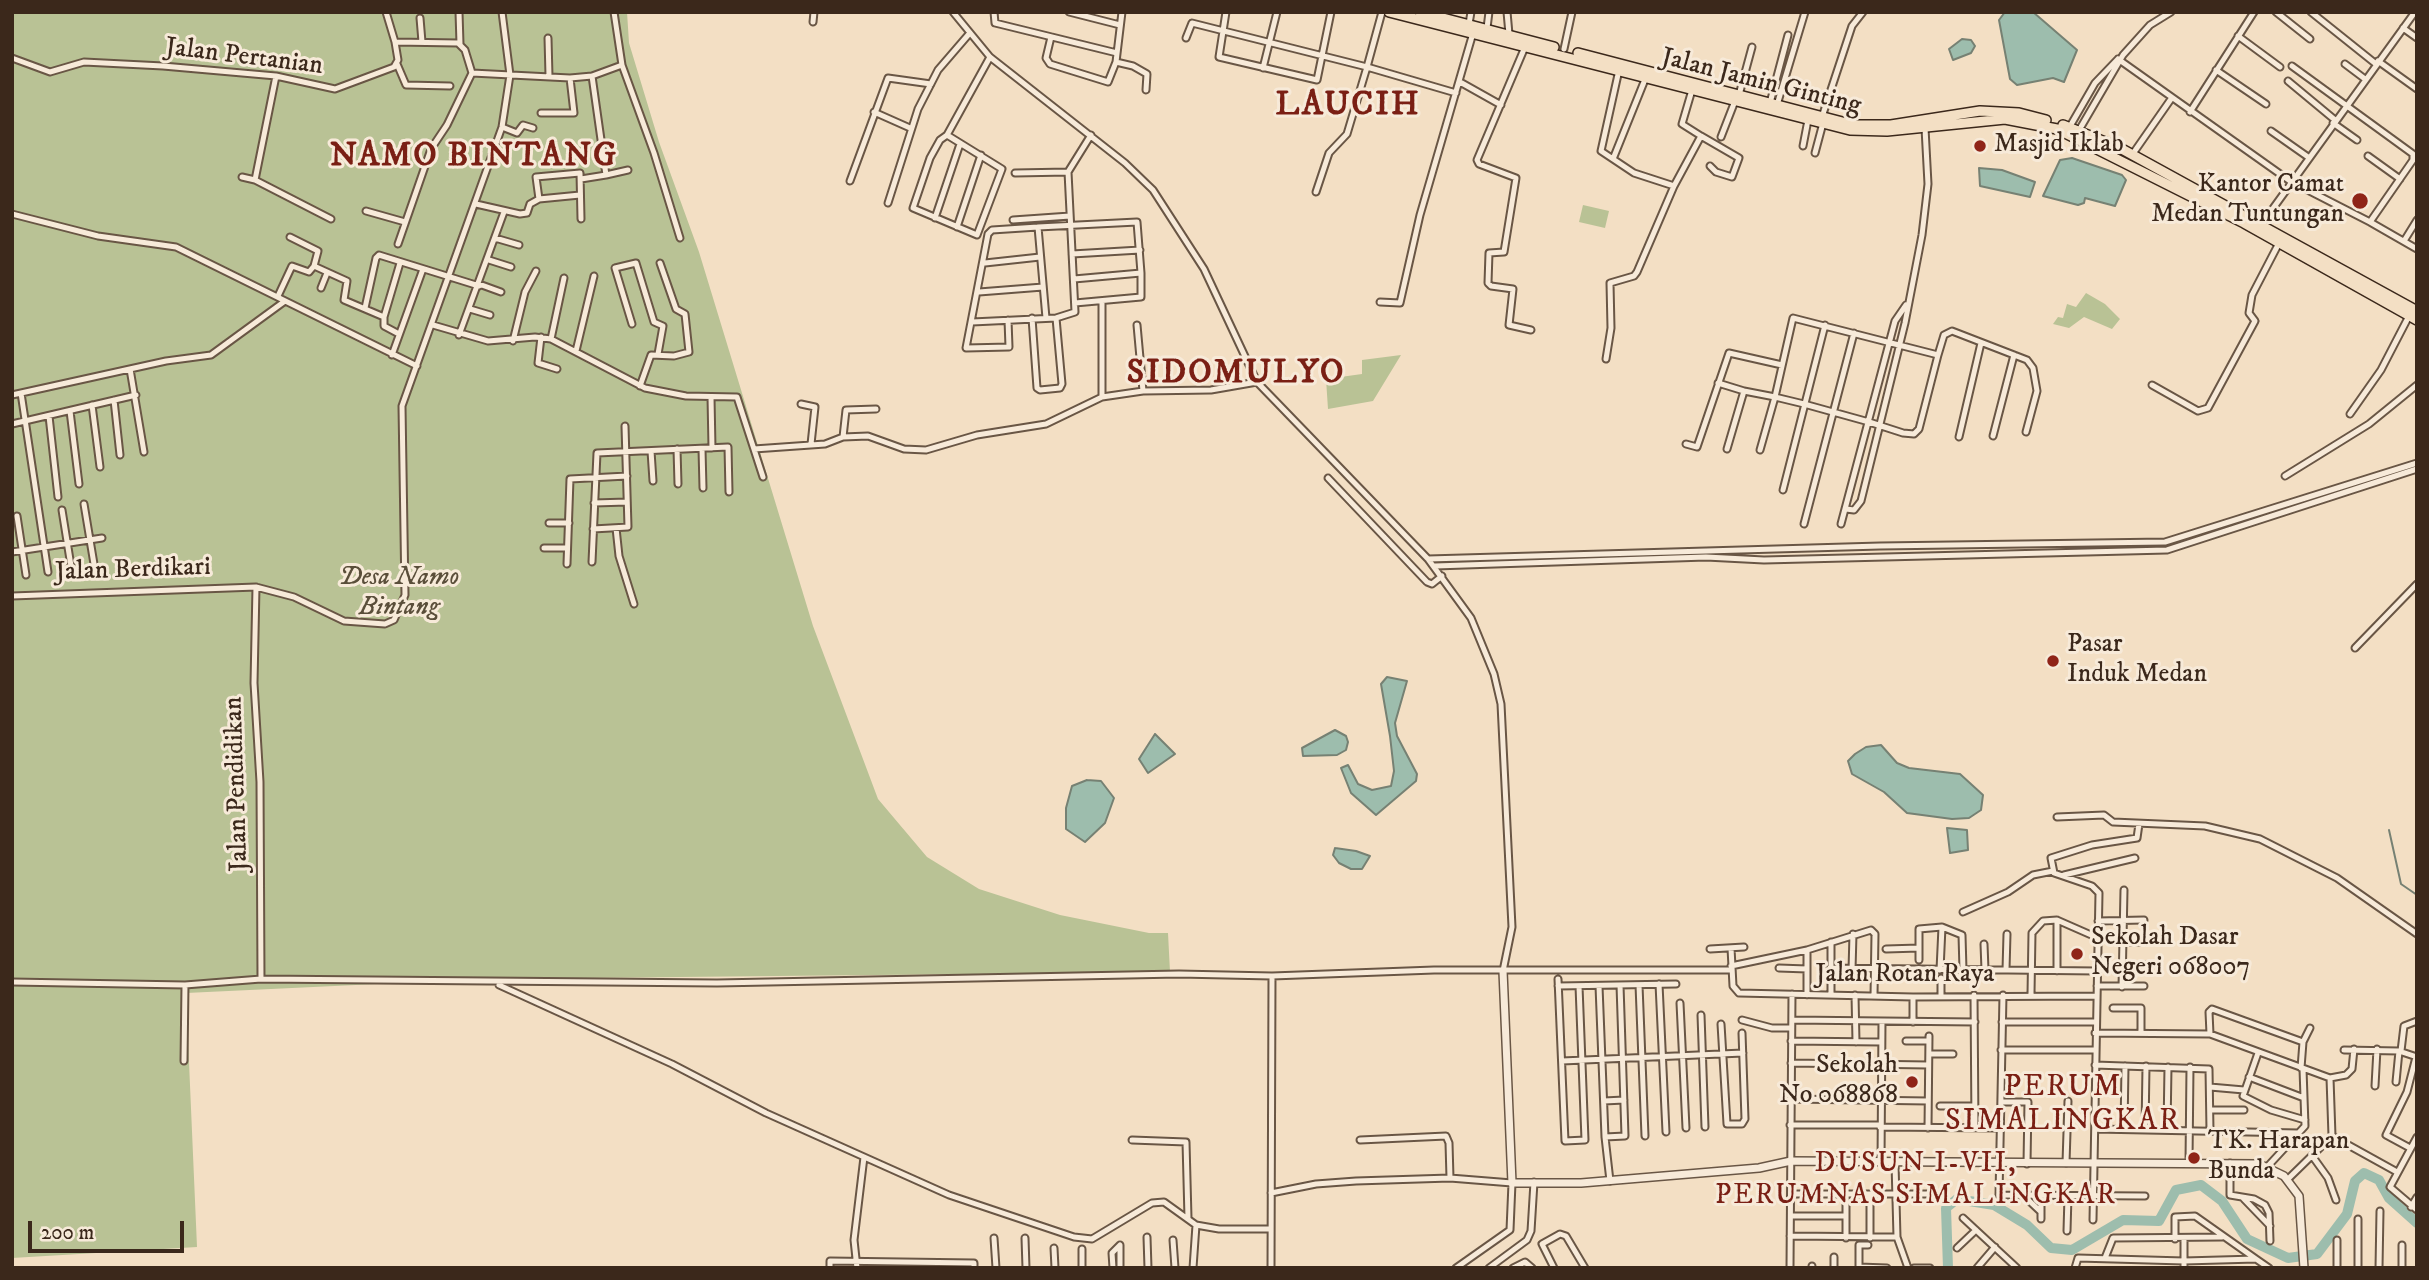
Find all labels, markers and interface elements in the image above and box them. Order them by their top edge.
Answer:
street label: Jalan Pertanian [164,33,324,83]
street label: Jalan Jamin Ginting [1658,43,1864,123]
district label: LAUCIH [1276,87,1420,127]
place label: Masjid Iklab [1994,130,2124,162]
district label: NAMO BINTANG [331,138,617,178]
marker: Masjid Iklab [1972,138,1988,154]
place label: Kantor Camat Medan Tuntungan [2151,170,2344,232]
marker: Kantor Camat Medan Tuntungan [2350,191,2370,211]
district label: SIDOMULYO [1128,355,1344,395]
street label: Jalan Berdikari [55,553,211,589]
park label: Desa Namo Bintang [339,563,459,624]
place label: Pasar Induk Medan [2067,630,2207,692]
marker: Pasar Induk Medan [2045,653,2061,669]
street label: Jalan Pendidikan [219,696,257,872]
place label: Sekolah Dasar Negeri 068007 [2091,923,2250,984]
marker: Sekolah Dasar Negeri 068007 [2069,946,2085,962]
street label: Jalan Rotan Raya [1816,960,1994,992]
place label: Sekolah No 068868 [1779,1051,1898,1112]
district label: PERUM SIMALINGKAR [1946,1071,2180,1142]
marker: Sekolah No 068868 [1904,1074,1920,1090]
place label: TK. Harapan Bunda [2208,1127,2349,1188]
district label: DUSUN I-VII, PERUMNAS SIMALINGKAR [1717,1148,2115,1214]
marker: TK. Harapan Bunda [2186,1150,2202,1166]
scale bar [32,1206,187,1250]
text: 200 m [41,1220,94,1246]

